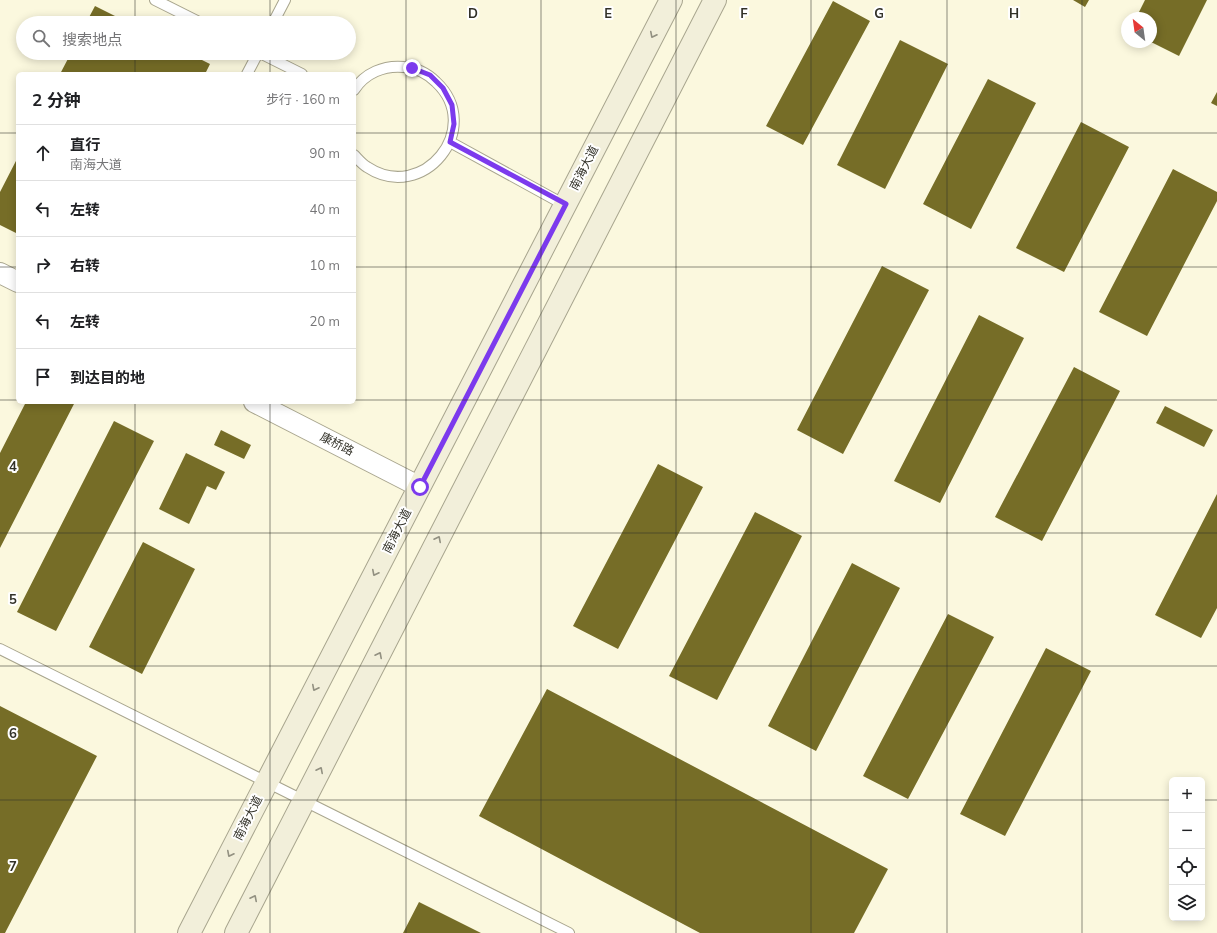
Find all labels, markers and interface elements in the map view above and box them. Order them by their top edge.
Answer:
text: D [468,5,478,21]
text: E [604,5,612,21]
text: F [740,5,748,21]
text: G [874,5,884,21]
text: H [1009,5,1019,21]
north arrow [1121,12,1157,48]
search box [16,16,356,60]
icon: search [30,27,52,49]
text: 搜索地点 [62,30,122,49]
one-way arrow [651,30,658,38]
route end [403,59,421,77]
text: 2 分钟 [32,89,81,110]
text: 步行 · 160 m [266,91,340,107]
text: 直行 [70,135,100,154]
icon: ahead [32,142,54,164]
street label: 南海大道 [566,143,601,193]
text: 90 m [310,145,340,161]
text: 南海大道 [70,156,122,172]
icon: left [32,198,54,220]
text: 左转 [70,200,100,219]
text: 40 m [310,201,340,217]
icon: right [32,254,54,276]
text: 右转 [70,256,100,275]
text: 10 m [310,257,340,273]
icon: left [32,310,54,332]
text: 左转 [70,312,100,331]
text: 20 m [310,313,340,329]
icon: arrive [32,366,54,388]
text: 到达目的地 [70,368,145,387]
street label: 康桥路 [318,429,357,458]
text: 4 [9,458,17,474]
route start [411,478,429,496]
street label: 南海大道 [379,506,414,556]
one-way arrow [434,536,441,543]
one-way arrow [372,569,380,576]
text: 5 [9,591,17,607]
one-way arrow [374,651,382,659]
one-way arrow [312,684,320,692]
text: 6 [9,725,17,741]
one-way arrow [315,767,323,774]
map controls [1169,777,1205,921]
button: + [1169,777,1205,813]
street label: 南海大道 [230,793,265,843]
button: − [1169,813,1205,849]
one-way arrow [227,849,234,857]
button: locate [1169,849,1205,885]
text: 7 [9,858,17,874]
button: layers [1169,885,1205,921]
one-way arrow [249,895,257,903]

